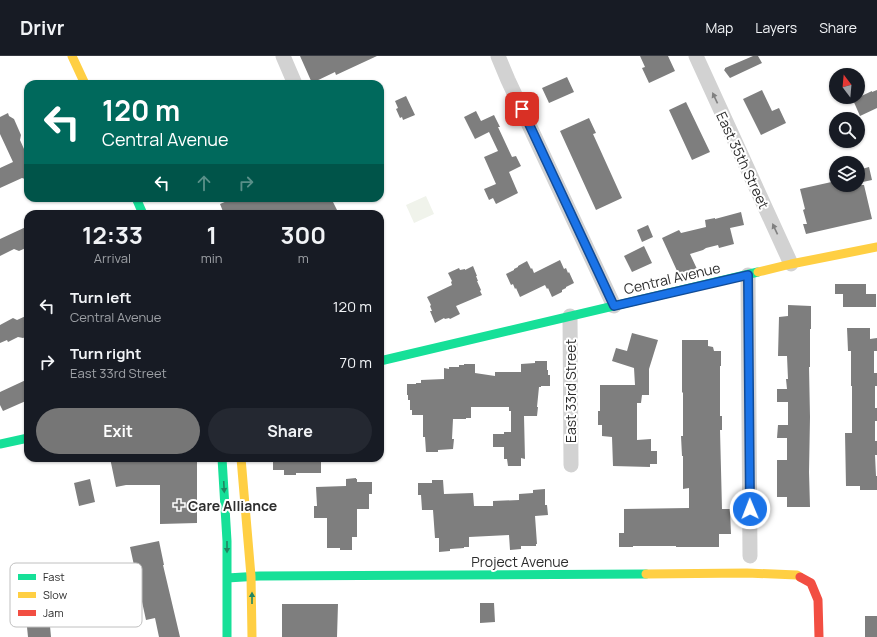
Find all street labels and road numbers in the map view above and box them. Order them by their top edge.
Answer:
street label: East 35th Street [712,108,774,212]
street label: Central Avenue [622,258,722,298]
street label: East 33rd Street [561,339,580,443]
street label: Project Avenue [471,552,569,571]

